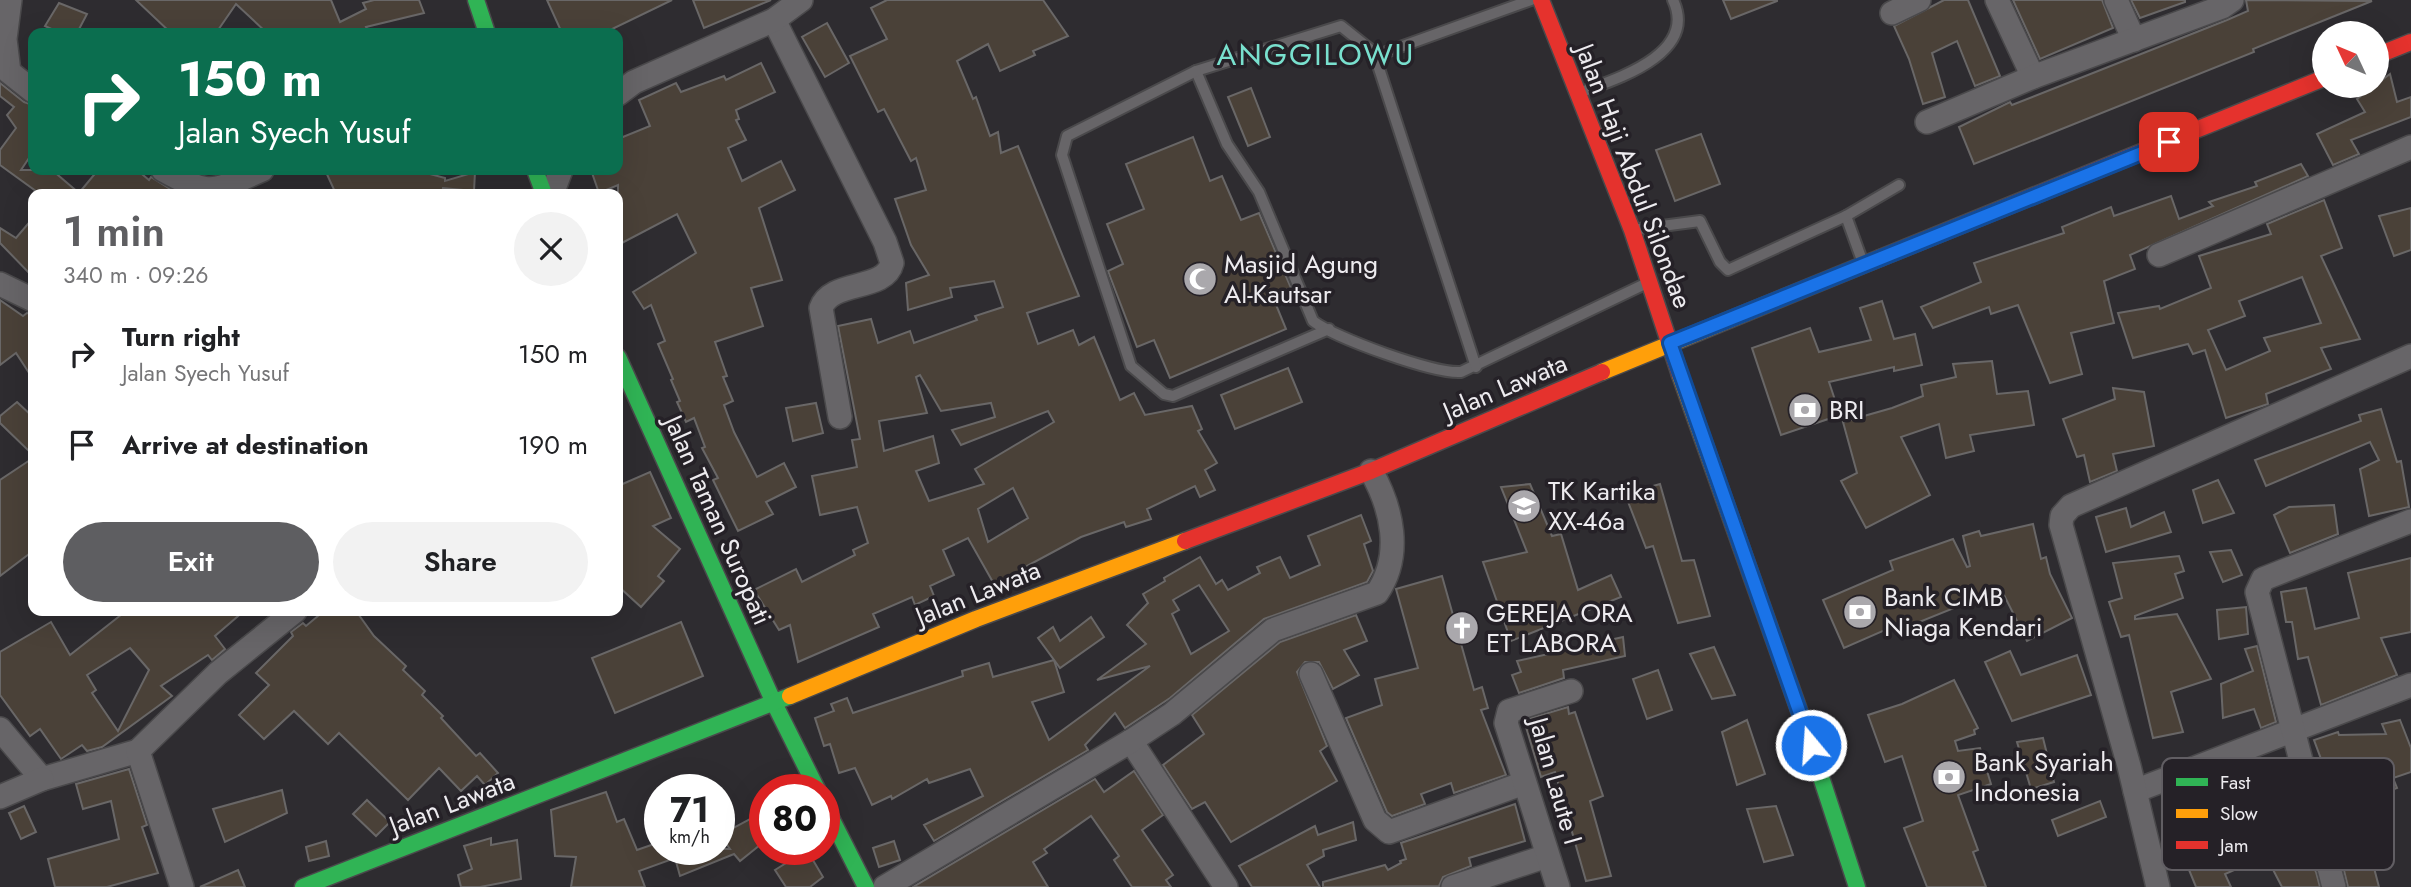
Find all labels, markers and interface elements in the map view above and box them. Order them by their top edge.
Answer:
north arrow [2312,21,2389,98]
map controls [2312,21,2389,98]
district label: ANGGILOWU [1217,33,1415,76]
street label: Jalan Haji Abdul Silondae [1565,35,1702,314]
text: 150 m [178,44,322,114]
icon: right [63,56,154,147]
text: Jalan Syech Yusuf [178,109,411,155]
pin [2139,112,2199,172]
icon: arrive [2150,123,2188,161]
text: 1 min [63,201,165,262]
button: close [514,212,588,286]
place label: Masjid Agung Al-Kautsar [1224,245,1378,313]
text: 340 m · 09:26 [63,258,209,292]
mosque icon: Masjid Agung Al-Kautsar [1181,260,1219,298]
text: Turn right [122,318,240,356]
icon: right [63,335,101,373]
text: 150 m [518,335,588,373]
street label: Jalan Lawata [1434,344,1573,431]
text: Jalan Syech Yusuf [122,356,289,390]
bank icon: BRI [1786,391,1824,429]
place label: BRI [1829,391,1864,429]
street label: Jalan Taman Suropati [653,406,781,631]
icon: arrive [63,426,101,464]
text: Arrive at destination [122,426,369,464]
text: 190 m [518,426,588,464]
place label: TK Kartika XX-46a [1548,472,1656,540]
school or university icon: TK Kartika XX-46a [1505,487,1543,525]
button: Exit [63,522,319,602]
button: Share [333,522,588,602]
street label: Jalan Lawata [907,551,1046,636]
place label: Bank CIMB Niaga Kendari [1884,578,2043,646]
bank icon: Bank CIMB Niaga Kendari [1841,593,1879,631]
place label: GEREJA ORA ET LABORA [1486,594,1634,662]
church icon: GEREJA ORA ET LABORA [1443,609,1481,647]
position arrow [1774,708,1848,782]
street label: Jalan Laute I [1519,710,1592,849]
place label: Bank Syariah Indonesia [1974,743,2114,811]
bank icon: Bank Syariah Indonesia [1930,758,1968,796]
legend [2162,758,2394,870]
street label: Jalan Lawata [381,762,520,845]
text: Fast [2220,769,2251,796]
speed limit sign: 80 [749,774,840,865]
text: 71 [670,785,709,835]
text: Slow [2220,800,2258,827]
text: km/h [669,824,710,850]
text: Jam [2217,832,2249,859]

